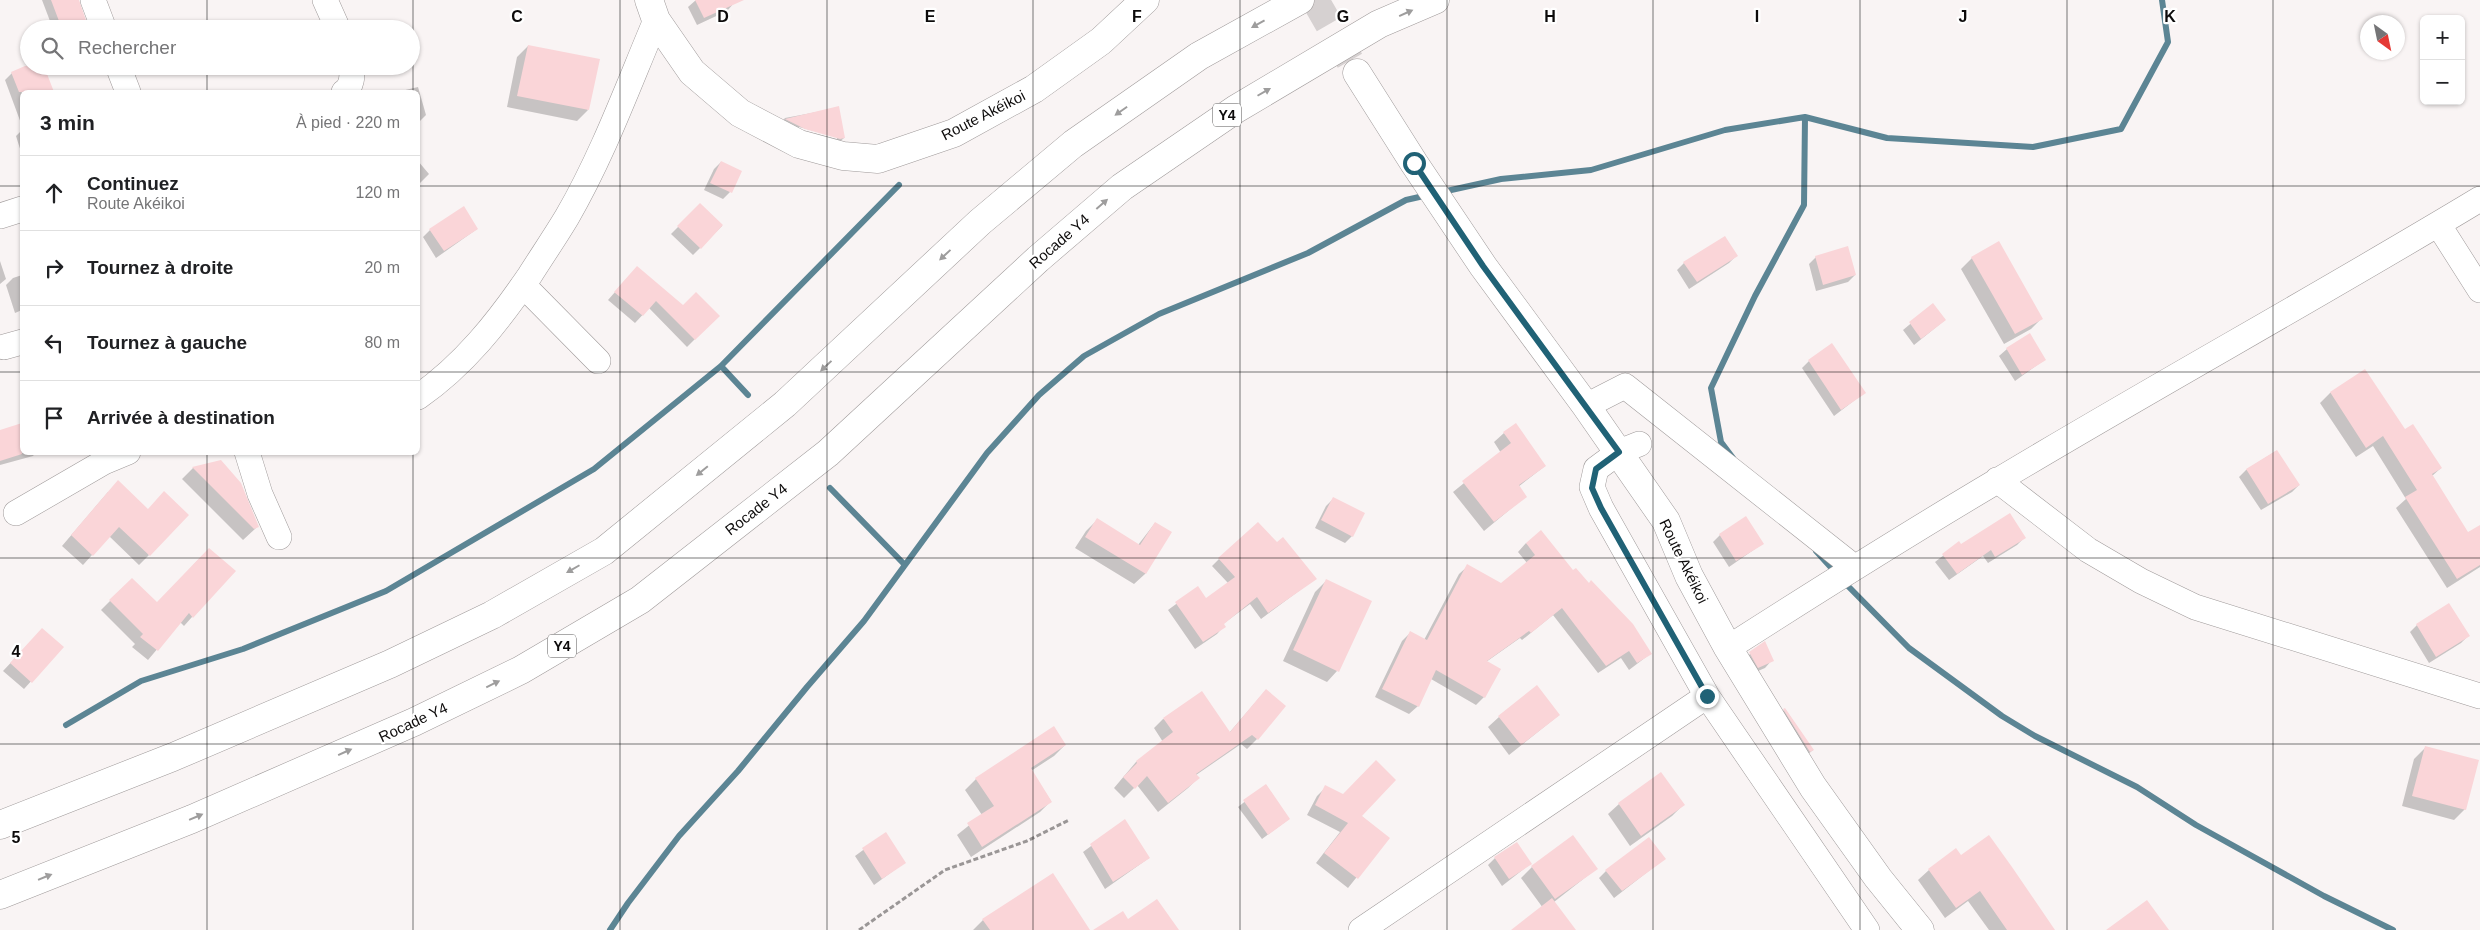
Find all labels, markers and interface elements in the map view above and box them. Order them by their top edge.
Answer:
text: C [511,8,523,25]
text: D [717,8,729,25]
text: E [925,8,936,25]
text: F [1132,8,1142,25]
text: G [1337,8,1349,25]
one-way arrow [1399,8,1413,16]
text: H [1544,8,1556,25]
text: I [1755,8,1759,25]
text: J [1959,8,1967,25]
text: K [2164,8,2176,25]
north arrow [2360,15,2405,60]
map controls [2420,15,2465,105]
button: + [2420,15,2465,60]
one-way arrow [1251,19,1264,28]
search box [20,20,420,75]
icon: search [38,34,66,62]
text: Rechercher [78,37,176,58]
button: − [2420,60,2465,105]
street label: Route Akéikoi [938,87,1028,143]
one-way arrow [1258,88,1271,97]
road number: Y4 [1213,104,1241,126]
one-way arrow [1114,106,1128,116]
text: 3 min [40,111,95,134]
text: À pied · 220 m [296,114,400,131]
route start [1403,152,1426,175]
text: Continuez [87,173,179,194]
icon: ahead [40,179,68,207]
text: 120 m [356,184,400,201]
text: Route Akéikoi [87,195,185,212]
one-way arrow [1095,199,1108,210]
street label: Rocade Y4 [1026,210,1092,272]
one-way arrow [939,249,951,261]
icon: right [40,254,68,282]
text: Tournez à droite [87,257,233,278]
text: 20 m [364,259,400,276]
icon: left [40,329,68,357]
text: Tournez à gauche [87,332,247,353]
text: 80 m [364,334,400,351]
one-way arrow [820,360,832,372]
icon: arrive [40,404,68,432]
text: Arrivée à destination [87,407,275,428]
one-way arrow [696,466,709,477]
street label: Rocade Y4 [722,480,790,538]
street label: Route Akéikoi [1656,516,1712,606]
one-way arrow [565,565,580,573]
road number: Y4 [548,634,576,658]
text: 4 [12,643,21,660]
one-way arrow [486,680,500,688]
route end [1696,685,1719,708]
street label: Rocade Y4 [376,699,450,745]
one-way arrow [338,748,352,756]
one-way arrow [189,813,203,821]
text: 5 [12,829,21,846]
one-way arrow [38,873,52,881]

